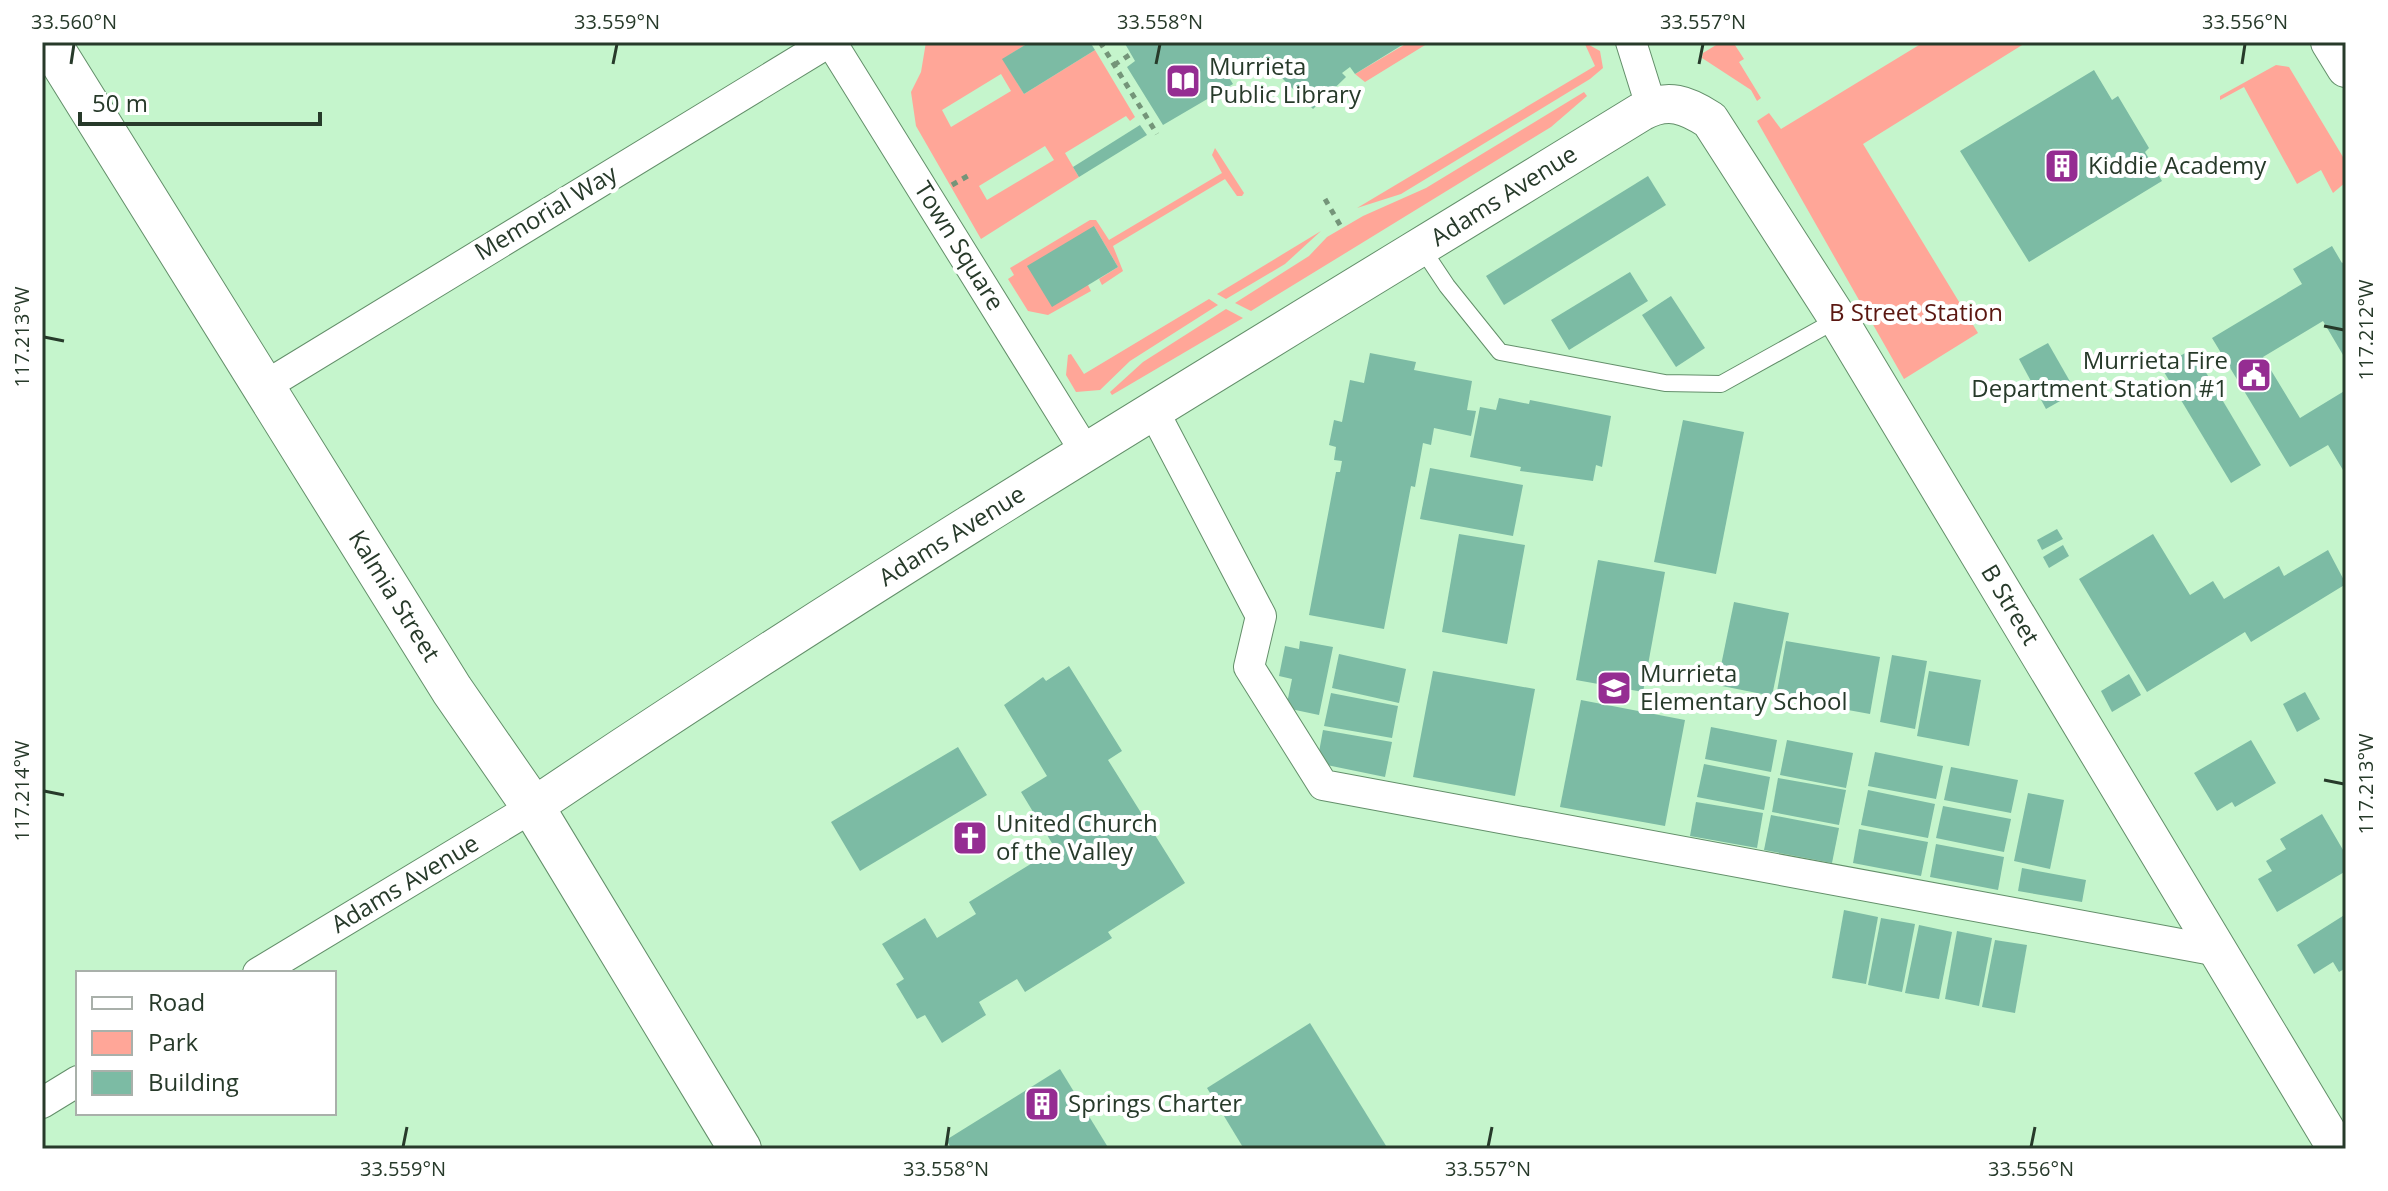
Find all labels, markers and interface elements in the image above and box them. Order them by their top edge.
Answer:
text: 33.560°N [31,8,117,35]
text: 33.559°N [574,8,660,35]
text: 33.558°N [1117,8,1203,35]
text: 33.557°N [1660,8,1746,35]
text: 33.556°N [2202,8,2288,35]
place label: Murrieta Public Library [1209,49,1362,110]
library icon: Murrieta Public Library [1164,62,1202,100]
scale bar [80,76,320,126]
text: 50 m [92,86,148,119]
street label: Adams Avenue [1424,137,1583,253]
building icon: Kiddie Academy [2043,147,2081,185]
place label: Kiddie Academy [2088,148,2267,181]
street label: Memorial Way [468,156,623,267]
street label: Town Square [907,174,1013,316]
text: 117.212°W [2352,279,2379,380]
text: 117.213°W [8,286,35,387]
park label: B Street Station [1829,295,2003,328]
place label: Murrieta Fire Department Station #1 [1971,343,2228,404]
public building icon: Murrieta Fire Department Station #1 [2235,356,2273,394]
street label: Adams Avenue [872,477,1031,593]
street label: Kalmia Street [342,523,449,667]
street label: B Street [1974,558,2048,651]
place label: Murrieta Elementary School [1640,656,1848,717]
school or university icon: Murrieta Elementary School [1595,669,1633,707]
text: 117.213°W [2352,733,2379,834]
text: 117.214°W [8,740,35,841]
place label: United Church of the Valley [996,806,1158,867]
church icon: United Church of the Valley [951,819,989,857]
street label: Adams Avenue [324,826,484,940]
legend [76,971,336,1115]
text: Road [148,985,205,1018]
text: Park [148,1025,199,1058]
text: Building [148,1065,239,1098]
building icon: Springs Charter [1023,1085,1061,1123]
place label: Springs Charter [1068,1086,1242,1119]
text: 33.559°N [360,1155,446,1182]
text: 33.558°N [903,1155,989,1182]
text: 33.557°N [1445,1155,1531,1182]
text: 33.556°N [1988,1155,2074,1182]

